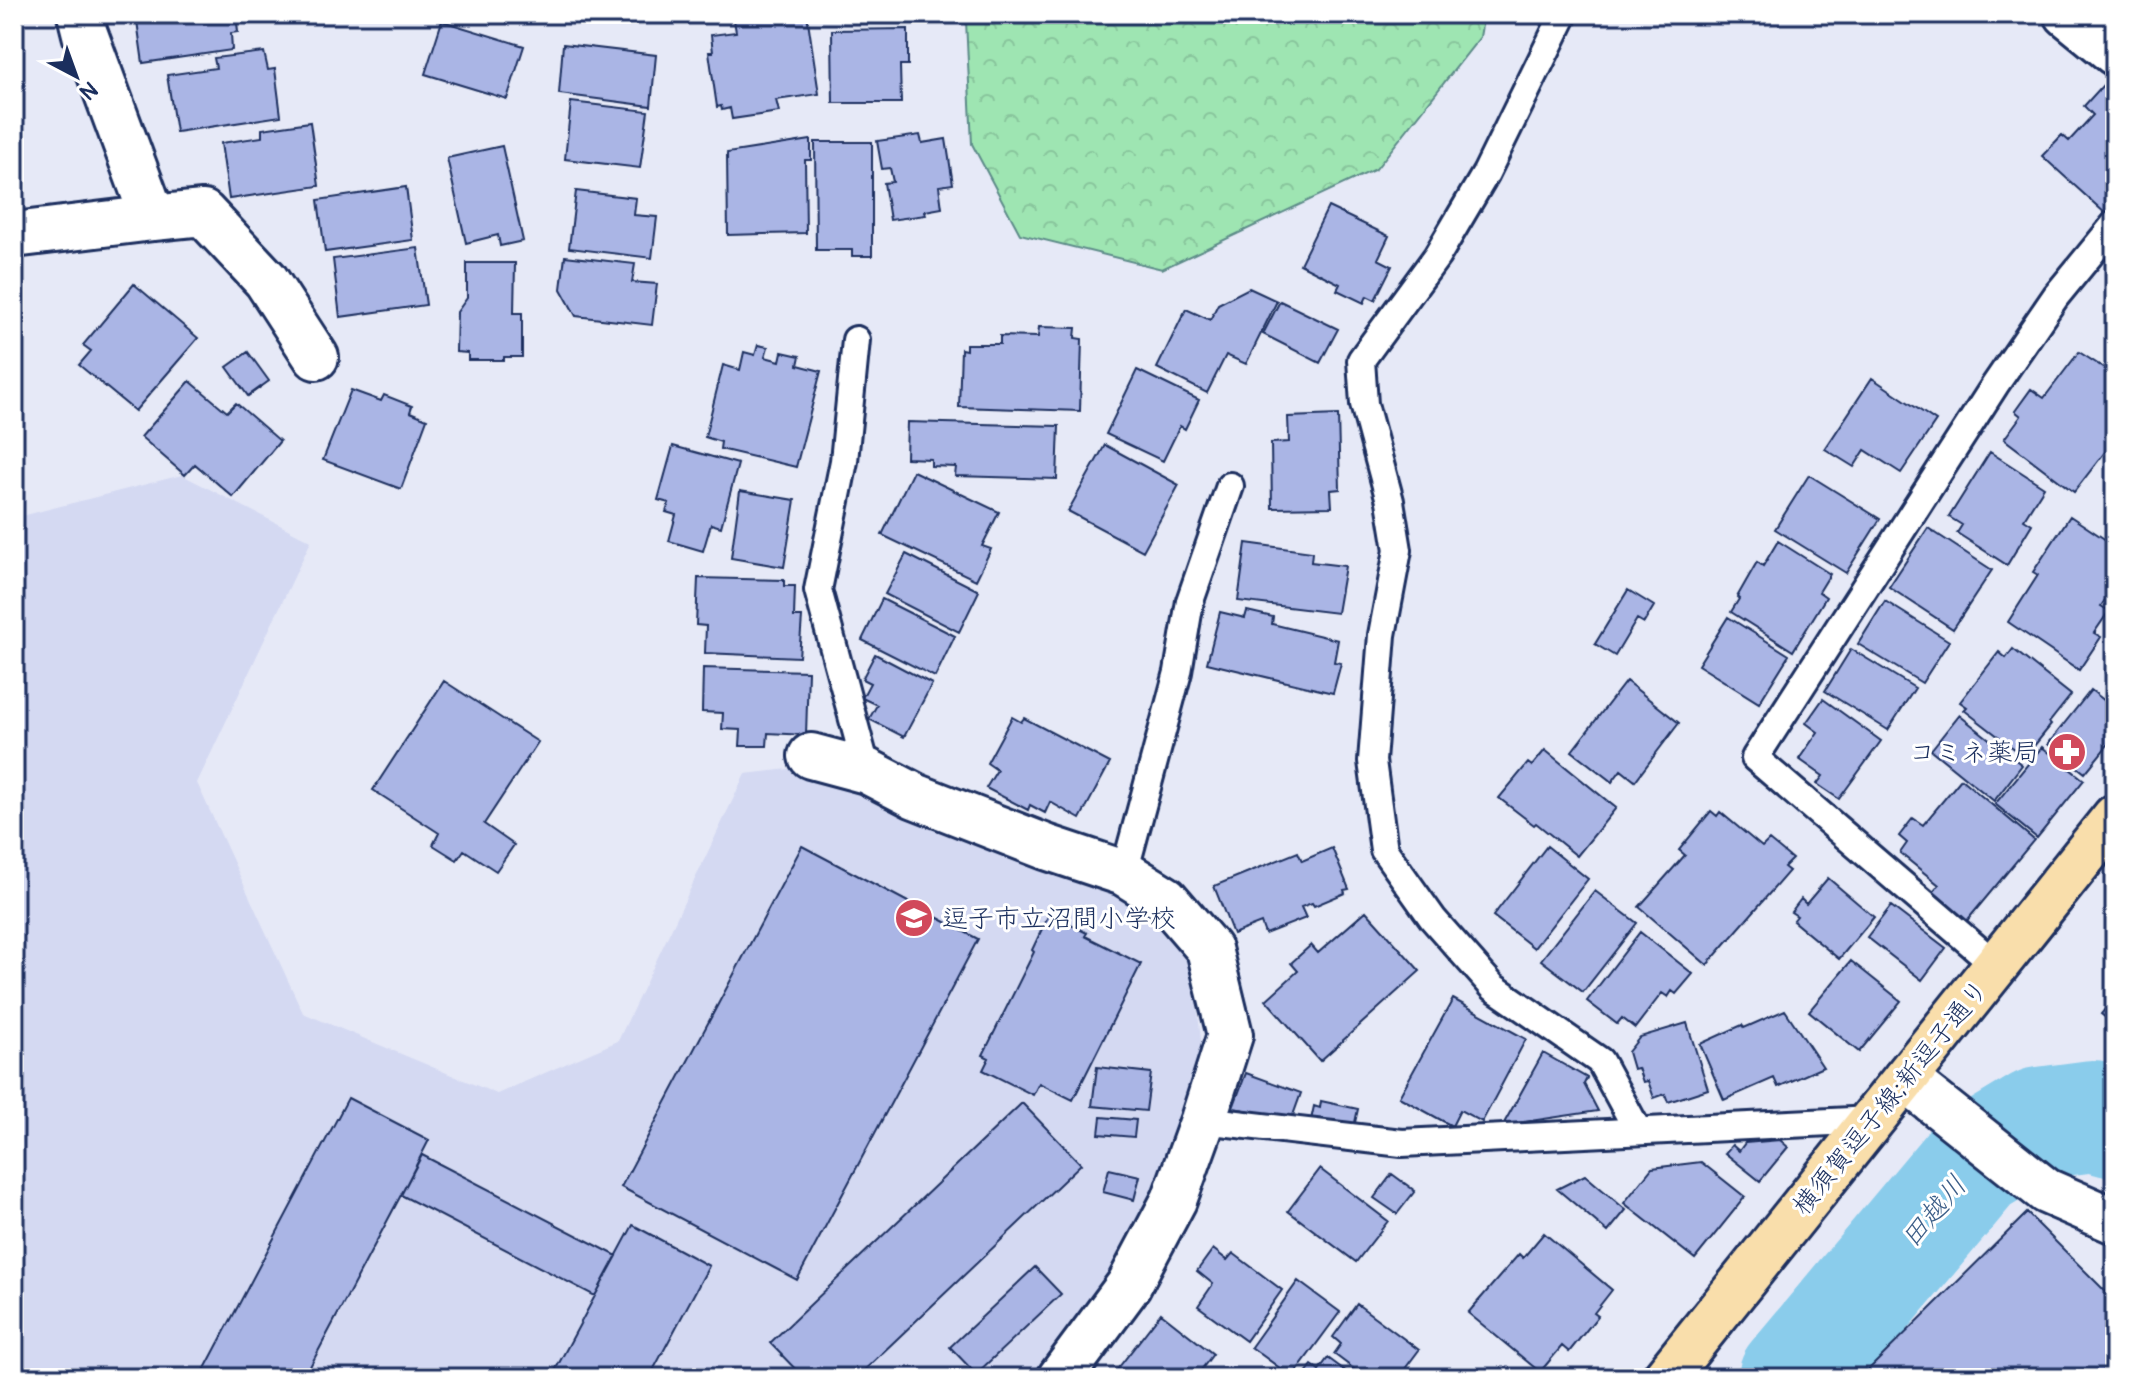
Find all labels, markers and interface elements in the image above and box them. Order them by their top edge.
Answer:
north arrow [36,36,116,116]
text: N [74,75,103,106]
pharmacy icon: コミネ薬局 [2046,731,2088,773]
place label: コミネ薬局 [1909,737,2039,769]
school or university icon: 逗子市立沼間小学校 [893,897,935,939]
place label: 逗子市立沼間小学校 [942,903,1176,935]
street label: 横須賀逗子線;新逗子通り [1786,974,1995,1222]
water label: 田越川 [1894,1169,1975,1255]

